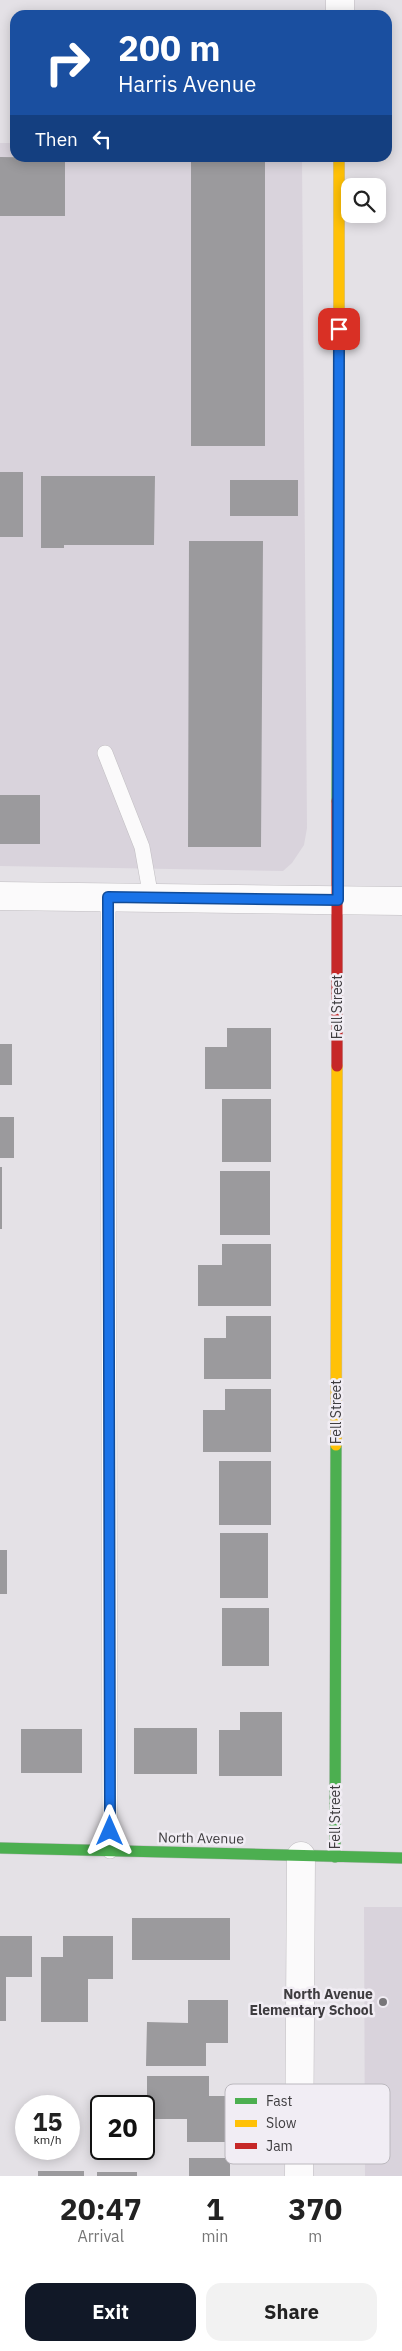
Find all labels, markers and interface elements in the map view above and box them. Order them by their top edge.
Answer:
text: 200 m [118,25,221,71]
icon: right [35,30,100,95]
text: Harris Avenue [118,69,256,98]
icon: left [88,125,116,153]
text: Then [35,127,78,151]
map controls [341,178,386,223]
button: search [341,178,386,223]
pin [318,308,360,350]
icon: arrive [325,315,353,343]
street label: Fell Street [328,975,346,1039]
street label: Fell Street [327,1380,345,1444]
street label: Fell Street [326,1785,344,1849]
position arrow [83,1804,135,1856]
street label: North Avenue [158,1828,244,1848]
place label: North Avenue Elementary School [249,1985,373,2019]
marker: North Avenue Elementary School [377,1996,389,2008]
legend [225,2084,390,2164]
text: Fast [266,2092,292,2110]
speed limit sign: 20 [90,2095,155,2160]
text: 15 [32,2105,63,2138]
text: Slow [266,2114,297,2132]
text: km/h [33,2132,62,2147]
text: Jam [266,2137,293,2155]
text: 20:47 [60,2189,142,2228]
text: 1 [206,2189,224,2228]
text: 370 [288,2189,342,2228]
text: Arrival [77,2226,124,2246]
text: min [201,2226,228,2246]
text: m [308,2226,322,2246]
button: Exit [25,2283,196,2341]
button: Share [206,2283,377,2341]

